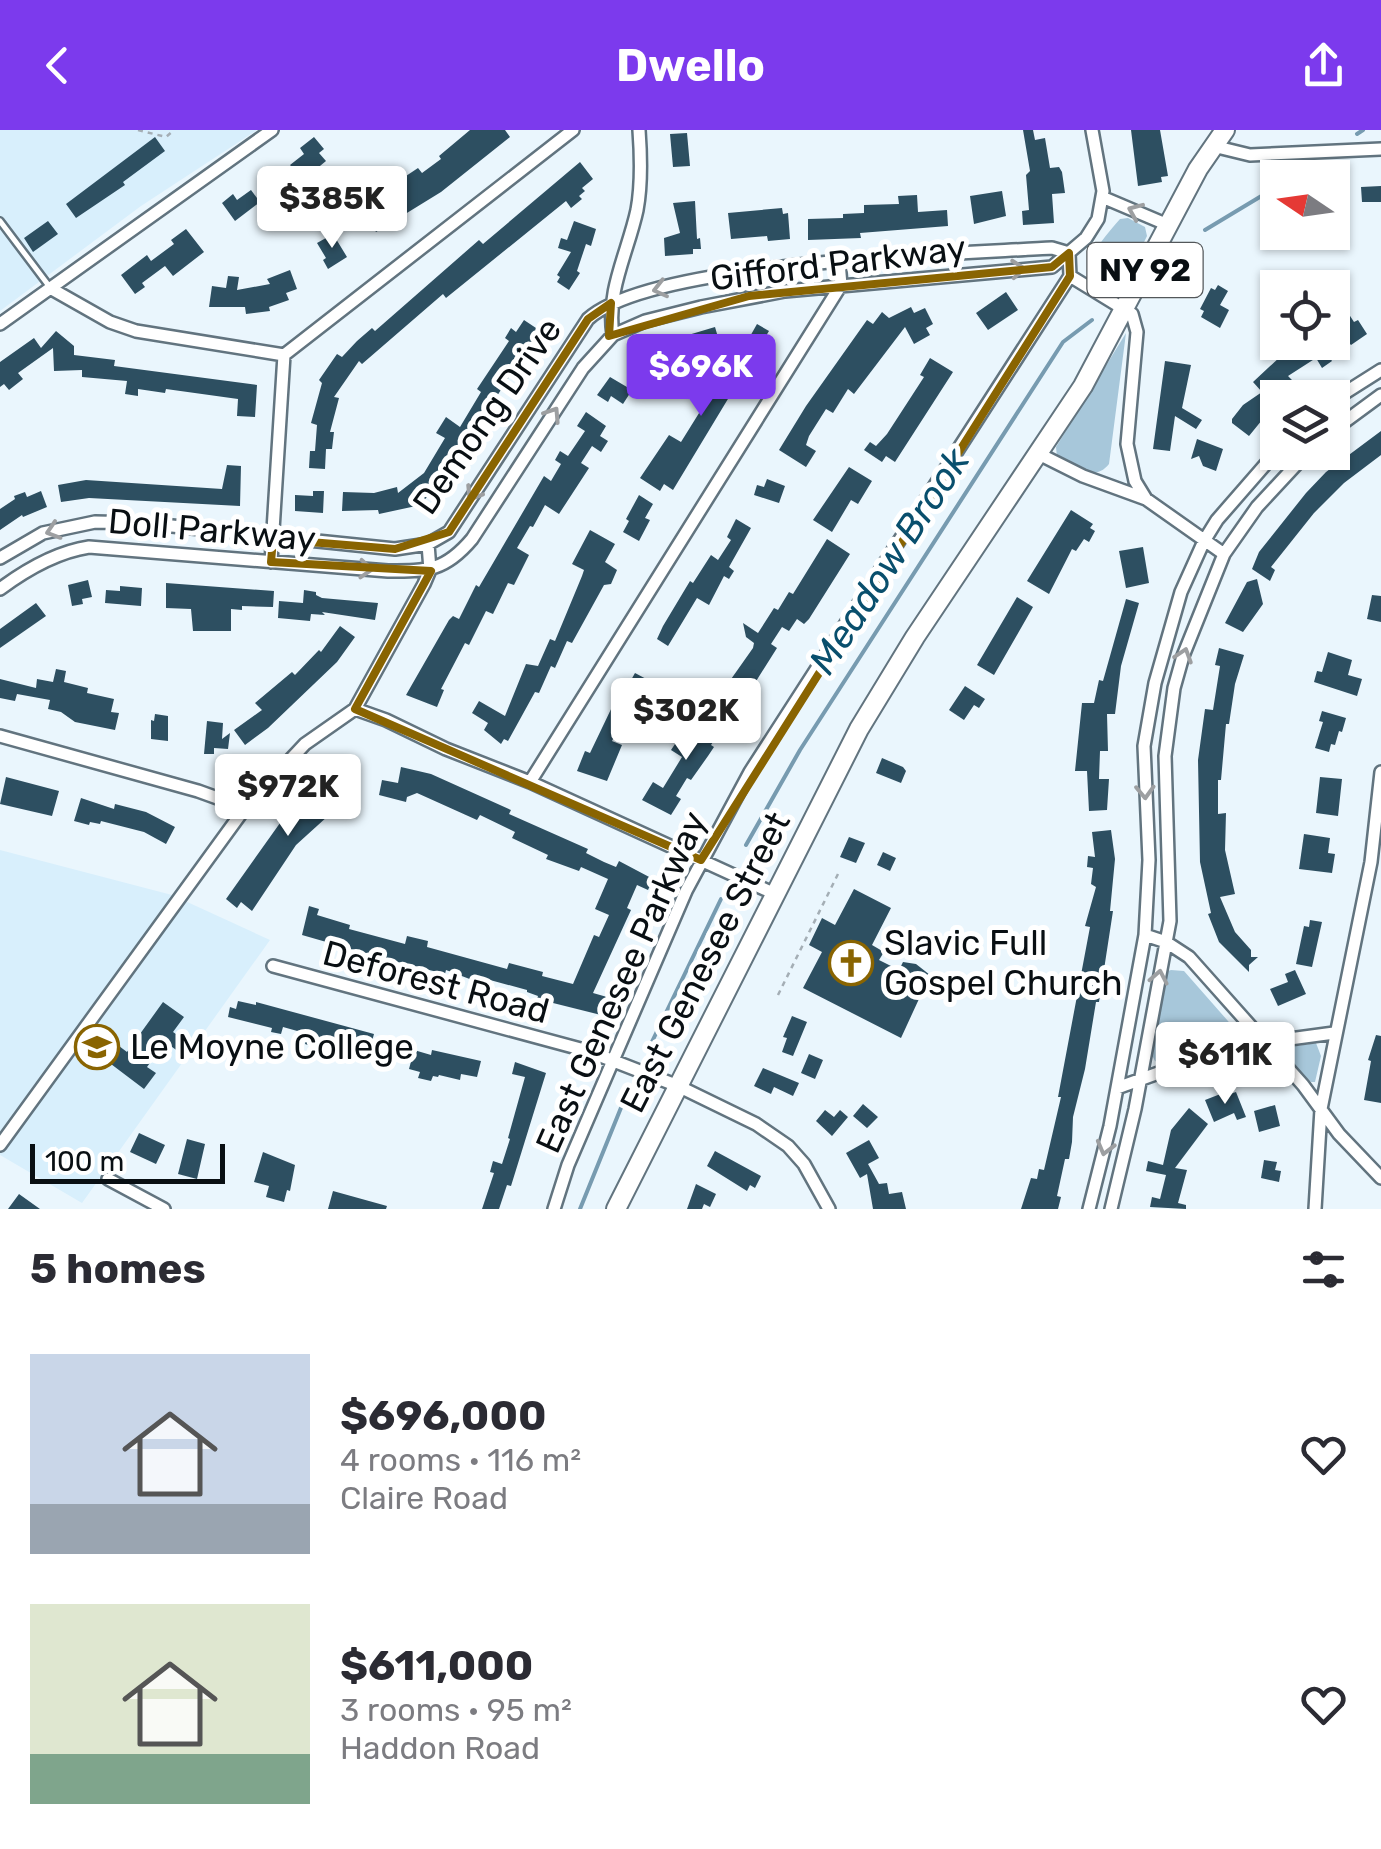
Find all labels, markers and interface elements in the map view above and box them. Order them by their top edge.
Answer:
icon: back [30,38,85,93]
icon: share [1296,38,1351,93]
text: Dwello [616,39,765,92]
north arrow [1260,160,1350,250]
map controls [1260,160,1350,470]
pin: $385K [262,166,402,251]
text: $385K [279,179,385,217]
one-way arrow [1127,203,1145,223]
street label: Gifford Parkway [708,226,968,300]
road number: NY 92 [1088,243,1202,297]
one-way arrow [1011,259,1027,281]
button: locate [1260,270,1350,360]
one-way arrow [651,278,669,299]
street label: Demong Drive [404,310,570,522]
pin: $696K [631,334,771,419]
text: $696K [649,347,753,385]
button: layers [1260,380,1350,470]
one-way arrow [541,406,560,424]
water label: Meadow Brook [799,439,979,682]
one-way arrow [467,483,486,501]
street label: Doll Parkway [106,500,318,560]
one-way arrow [46,519,63,539]
one-way arrow [358,558,374,580]
one-way arrow [1173,647,1193,664]
pin: $302K [616,678,756,763]
text: $302K [633,691,739,729]
pin: $972K [218,754,358,839]
text: $972K [237,767,339,805]
one-way arrow [1135,784,1156,800]
street label: East Genesee Parkway [527,805,715,1159]
street label: East Genesee Street [611,805,799,1119]
place label: Slavic Full Gospel Church [884,922,1123,1004]
street label: Deforest Road [318,932,554,1032]
church icon: Slavic Full Gospel Church [828,940,874,986]
one-way arrow [1148,968,1169,985]
pin: $611K [1155,1022,1295,1107]
school or university icon: Le Moyne College [74,1024,120,1070]
place label: Le Moyne College [130,1026,414,1068]
text: $611K [1178,1035,1272,1073]
scale bar [30,1139,225,1184]
one-way arrow [1095,1139,1116,1156]
text: 100 m [45,1145,124,1178]
icon: filters [1296,1242,1351,1297]
text: 5 homes [30,1244,206,1294]
text: $696,000 [340,1391,547,1441]
icon: home [110,1394,230,1514]
icon: heart [1296,1427,1351,1482]
text: 4 rooms · 116 m² [340,1441,581,1479]
text: Claire Road [340,1479,508,1517]
text: $611,000 [340,1641,533,1691]
icon: home [110,1644,230,1764]
icon: heart [1296,1677,1351,1732]
text: 3 rooms · 95 m² [340,1691,572,1729]
text: Haddon Road [340,1729,540,1767]

